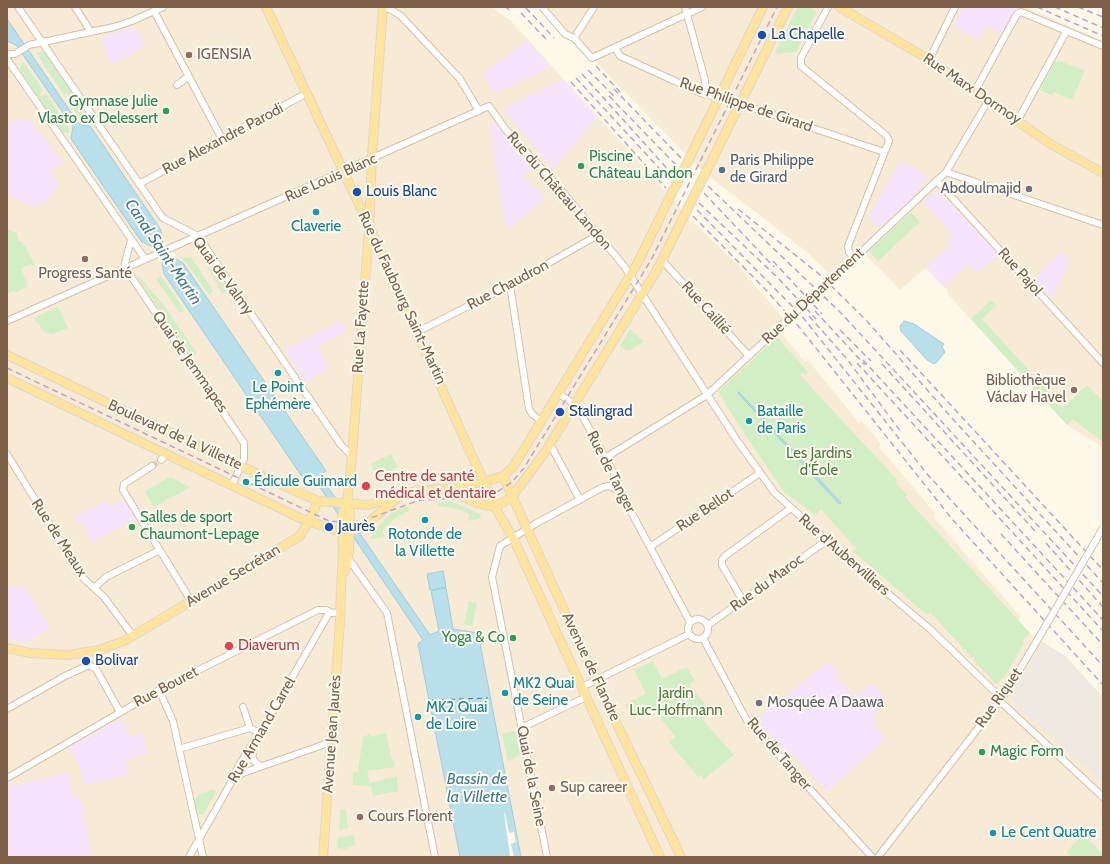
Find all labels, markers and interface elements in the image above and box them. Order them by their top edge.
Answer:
place label: La Chapelle [771,26,844,44]
marker: La Chapelle [756,29,768,41]
place label: IGENSIA [197,46,252,64]
street label: Rue Marx Dormoy [919,49,1025,129]
marker: IGENSIA [184,50,194,60]
street label: Rue Philippe de Girard [677,74,815,136]
place label: Gymnase Julie Vlasto ex Delessert [38,93,158,128]
street label: Rue Alexandre Parodi [159,100,287,178]
marker: Gymnase Julie Vlasto ex Delessert [161,106,171,116]
street label: Rue du Château Landon [503,128,615,254]
place label: Piscine Château Landon [589,148,693,183]
street label: Rue Louis Blanc [282,150,380,206]
place label: Paris Philippe de Girard [730,152,814,187]
marker: Piscine Château Landon [576,161,586,171]
marker: Paris Philippe de Girard [717,165,727,175]
place label: Abdoulmajid [940,180,1021,198]
place label: Louis Blanc [366,183,437,201]
marker: Abdoulmajid [1024,184,1034,194]
marker: Louis Blanc [351,186,363,198]
water label: Canal Saint-Martin [121,195,205,309]
marker: Claverie [311,207,321,217]
street label: Rue du Faubourg Saint-Martin [354,209,450,387]
place label: Claverie [291,218,341,236]
street label: Quai de Valmy [189,233,257,319]
street label: Rue du Département [758,244,868,348]
street label: Rue Pajol [994,244,1046,300]
marker: Progress Santé [80,254,90,264]
street label: Rue Chaudron [464,256,552,314]
place label: Progress Santé [38,265,132,283]
street label: Rue Caillié [677,278,735,338]
street label: Rue La Fayette [349,280,373,374]
street label: Quai de Jemmapes [148,308,232,416]
marker: Le Point Ephémère [273,368,283,378]
place label: Bibliothèque Václav Havel [986,372,1066,407]
place label: Le Point Ephémère [245,379,311,414]
marker: Bibliothèque Václav Havel [1069,385,1079,395]
street label: Boulevard de la Villette [105,396,245,474]
place label: Stalingrad [569,403,633,421]
place label: Bataille de Paris [757,403,806,438]
marker: Stalingrad [554,406,566,418]
marker: Bataille de Paris [744,416,754,426]
street label: Rue de Tanger [583,428,639,516]
park label: Les Jardins d'Éole [786,445,852,480]
place label: Centre de santé médical et dentaire [375,468,496,503]
place label: Édicule Guimard [254,473,357,491]
marker: Édicule Guimard [241,477,251,487]
marker: Centre de santé médical et dentaire [360,480,372,492]
street label: Rue Bellot [673,484,737,536]
street label: Rue de Meaux [27,496,91,580]
place label: Salles de sport Chaumont-Lepage [140,509,259,544]
street label: Rue d'Aubervilliers [795,510,893,600]
marker: Rotonde de la Villette [420,515,430,525]
place label: Jaurès [338,518,375,536]
marker: Jaurès [323,521,335,533]
marker: Salles de sport Chaumont-Lepage [127,522,137,532]
place label: Rotonde de la Villette [388,526,462,561]
street label: Avenue Secrétan [182,541,284,611]
street label: Rue du Maroc [727,550,807,616]
street label: Avenue de Flandre [558,610,624,724]
place label: Yoga & Co [442,629,505,647]
marker: Yoga & Co [508,633,518,643]
place label: Diaverum [238,637,300,655]
marker: Diaverum [223,640,235,652]
place label: Bolivar [95,652,138,670]
marker: Bolivar [80,655,92,667]
street label: Rue Bouret [131,663,201,711]
street label: Rue Riquet [972,665,1026,731]
street label: Rue Armand Carrel [224,674,300,786]
street label: Avenue Jean Jaurès [319,674,345,794]
place label: MK2 Quai de Seine [513,675,575,710]
park label: Jardin Luc-Hoffmann [629,685,723,720]
marker: MK2 Quai de Seine [500,688,510,698]
place label: Mosquée A Daawa [767,694,884,712]
marker: Mosquée A Daawa [754,698,764,708]
place label: MK2 Quai de Loire [426,699,488,734]
marker: MK2 Quai de Loire [413,712,423,722]
street label: Rue de Tanger [743,714,815,794]
street label: Quai de la Seine [512,724,550,828]
place label: Magic Form [990,743,1064,761]
marker: Magic Form [977,747,987,757]
water label: Bassin de la Villette [447,769,507,807]
place label: Sup career [560,779,627,797]
marker: Sup career [547,783,557,793]
place label: Cours Florent [368,808,453,826]
marker: Cours Florent [355,812,365,822]
place label: Le Cent Quatre [1001,824,1096,842]
marker: Le Cent Quatre [988,828,998,838]

